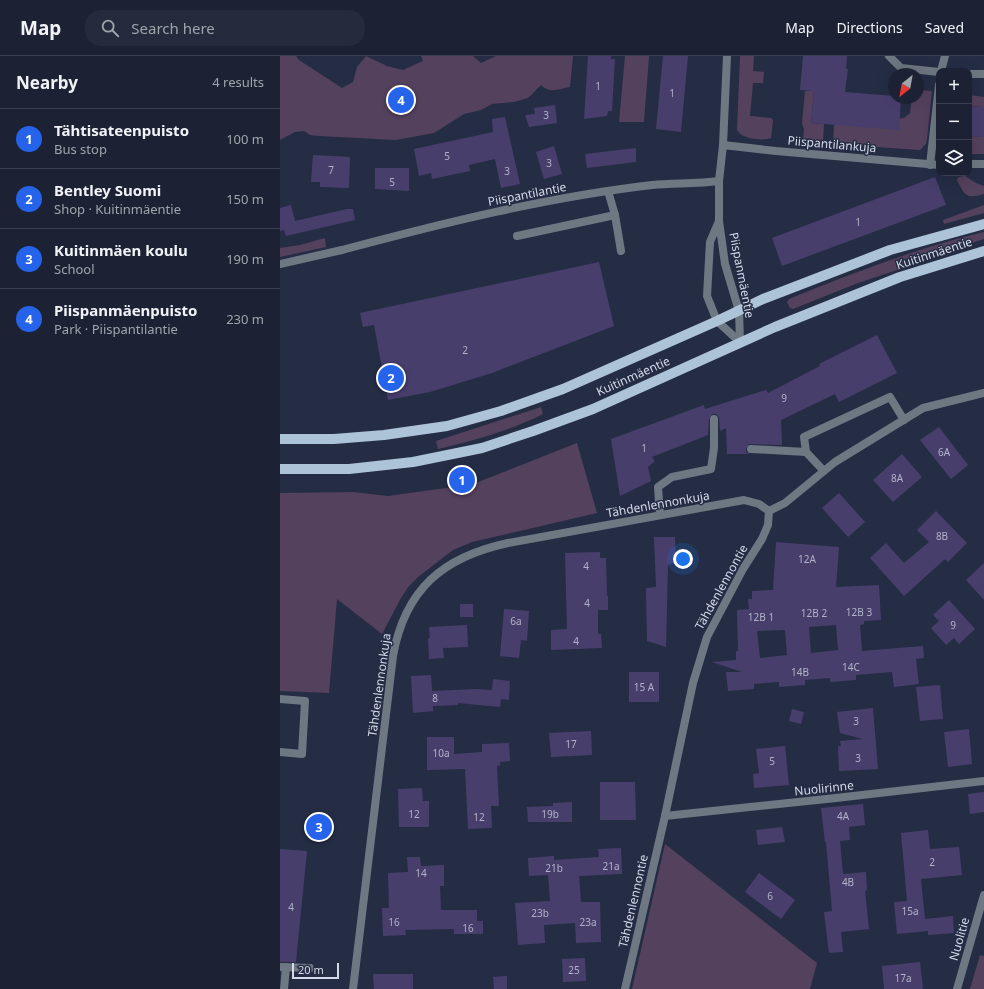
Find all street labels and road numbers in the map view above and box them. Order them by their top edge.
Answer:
street label: Piispantilankuja [787,132,877,156]
street label: Piispantilantie [486,178,568,210]
street label: Piispanmäentie [725,231,759,320]
street label: Kuitinmäentie [894,233,974,273]
street label: Kuitinmäentie [593,352,673,400]
street label: Tähdenlennonkuja [605,487,711,521]
street label: Tähdenlennontie [691,541,752,633]
street label: Tähdenlennonkuja [363,632,395,738]
street label: Nuolirinne [793,776,855,800]
street label: Tähdenlennontie [614,853,652,949]
street label: Nuolitie [945,915,973,963]

